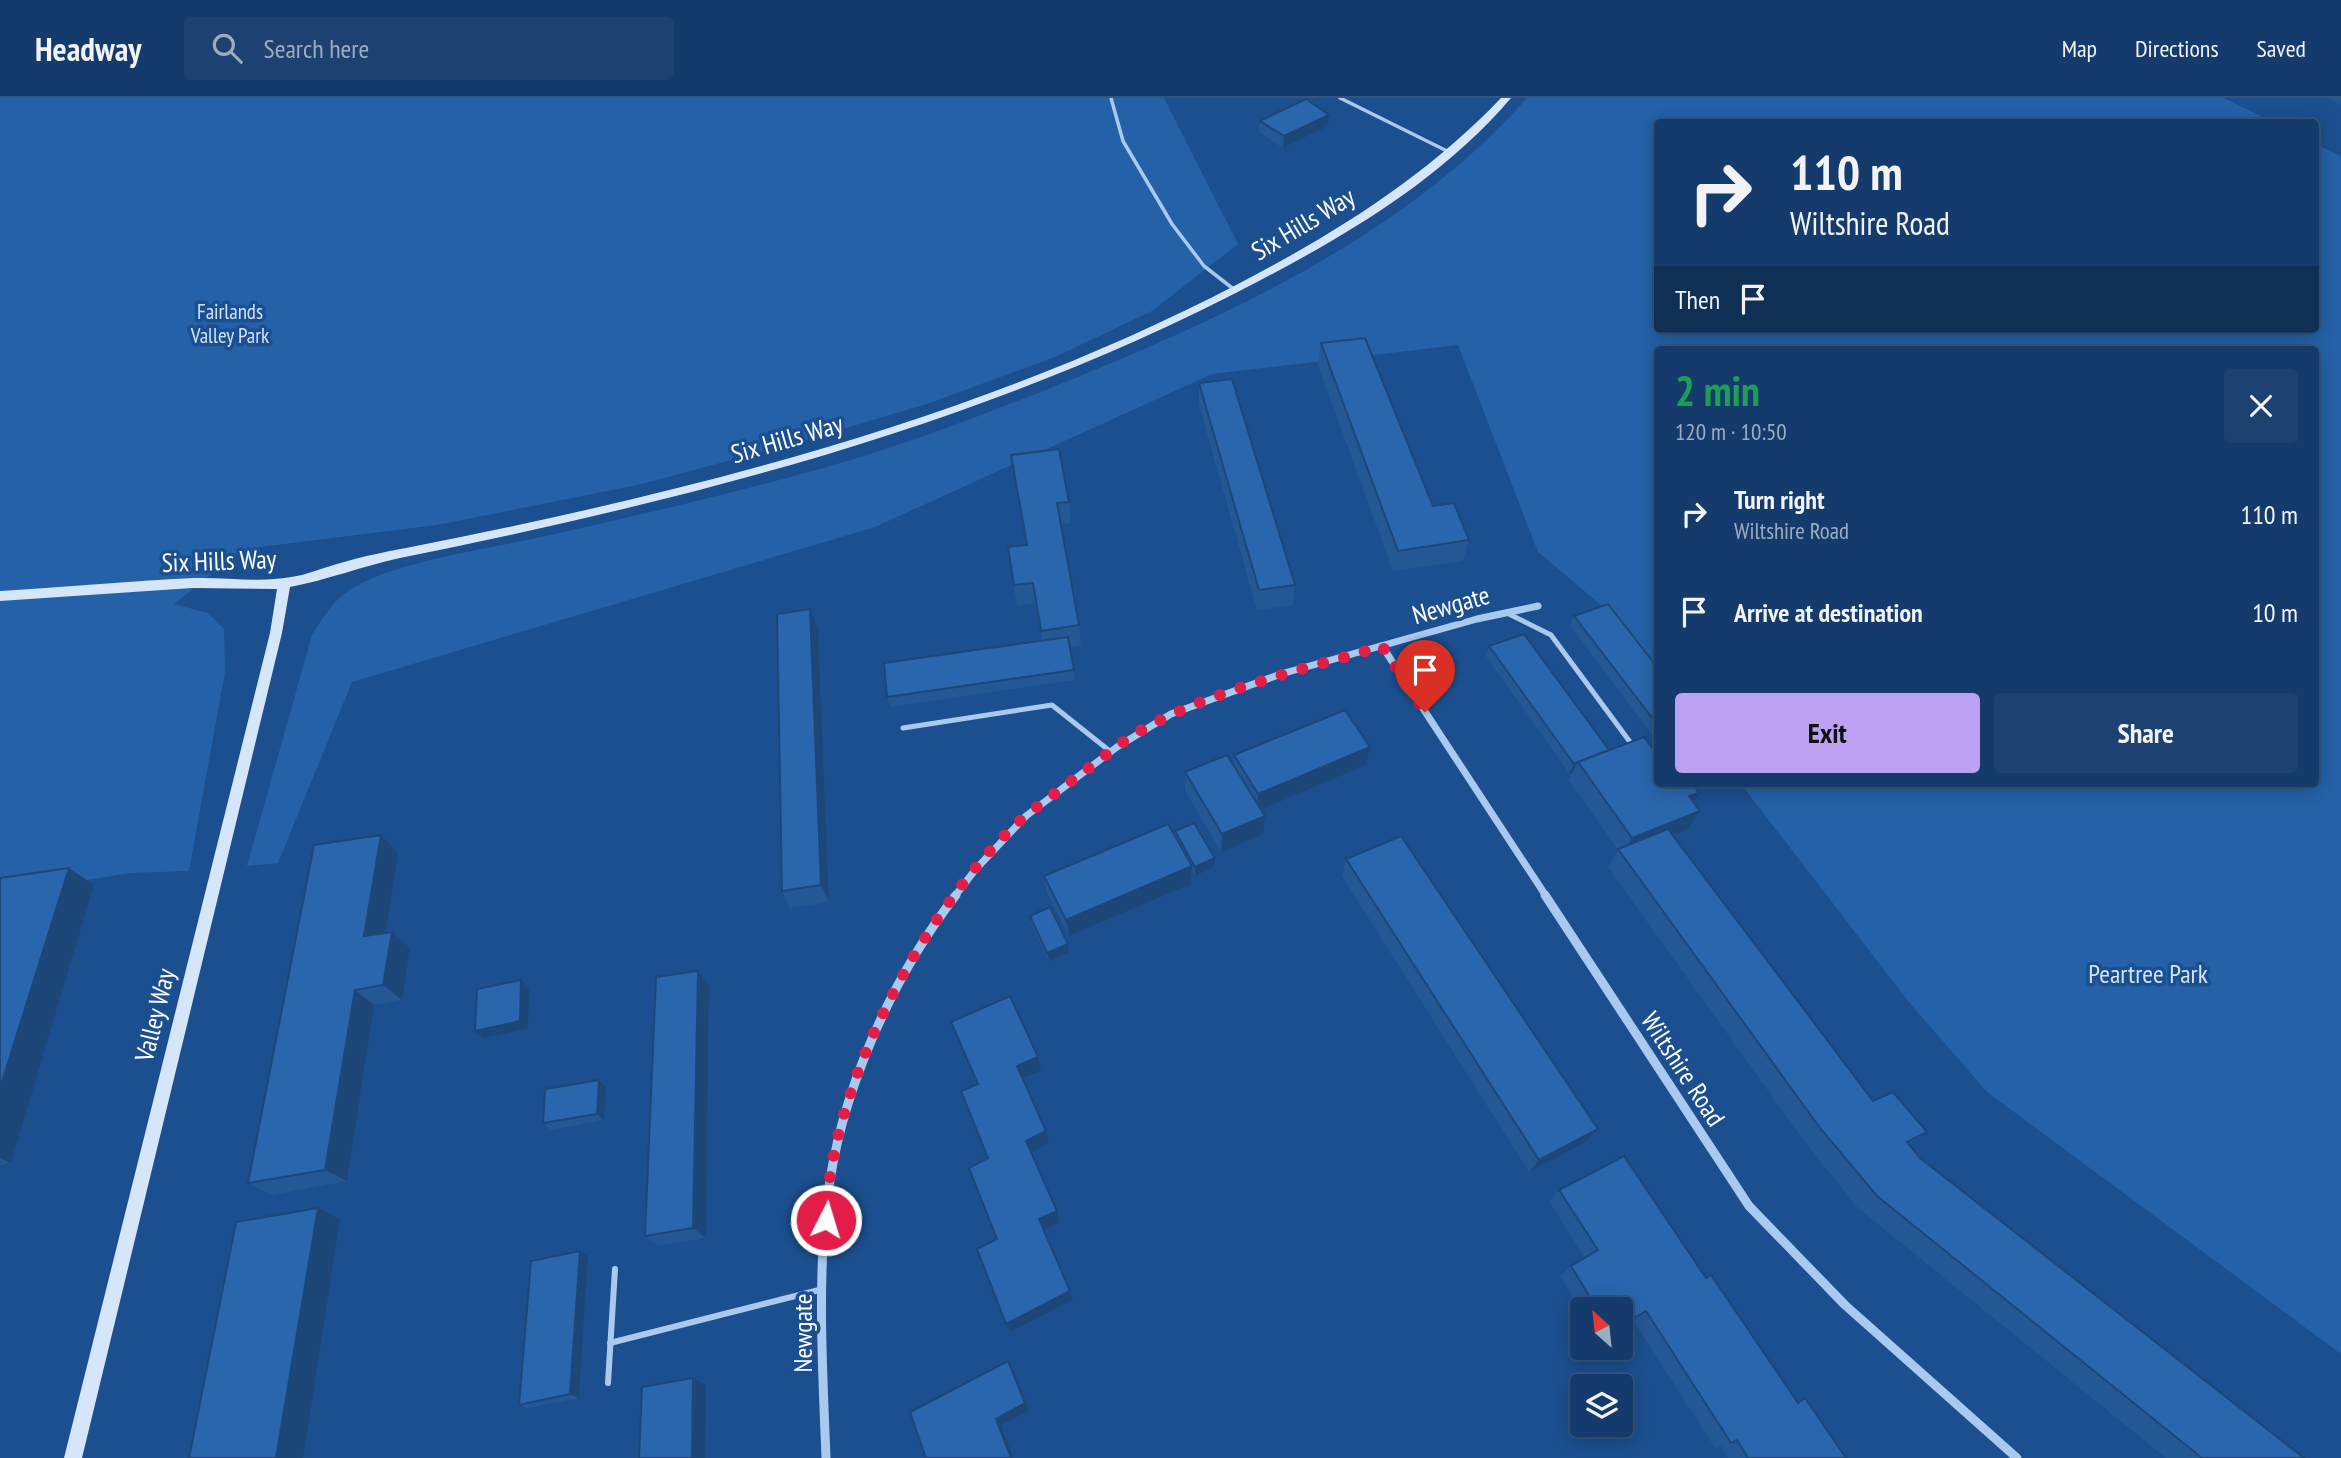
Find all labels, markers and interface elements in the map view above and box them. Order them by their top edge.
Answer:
search box [184,17,674,80]
text: Headway [35,27,142,70]
icon: search [208,29,246,67]
text: Search here [264,32,369,65]
text: Map [2062,33,2097,64]
text: Directions [2135,33,2219,64]
text: Saved [2257,33,2306,64]
text: 110 m [1790,140,1903,204]
icon: right [1675,147,1766,238]
street label: Six Hills Way [1245,180,1361,267]
text: Wiltshire Road [1790,202,1950,244]
icon: arrive [1734,280,1772,318]
text: Then [1675,283,1720,316]
park label: Fairlands Valley Park [190,298,269,349]
text: 2 min [1675,363,1760,418]
button: close [2224,369,2298,443]
street label: Six Hills Way [727,407,847,470]
text: 120 m · 10:50 [1675,417,1787,446]
text: Turn right [1734,483,1825,516]
icon: right [1675,495,1713,533]
text: 110 m [2240,498,2298,531]
text: Wiltshire Road [1734,516,1849,545]
street label: Six Hills Way [161,542,277,579]
street label: Newgate [1408,578,1493,631]
icon: arrive [1675,593,1713,631]
text: Arrive at destination [1734,596,1923,629]
text: 10 m [2252,596,2298,629]
pin [1395,640,1455,712]
icon: arrive [1406,651,1444,689]
button: Exit [1675,693,1980,773]
button: Share [1994,693,2298,773]
park label: Peartree Park [2088,957,2208,990]
street label: Valley Way [127,965,182,1066]
street label: Wiltshire Road [1634,1005,1733,1132]
position arrow [789,1183,863,1257]
street label: Newgate [786,1294,819,1372]
north arrow [1570,1297,1633,1360]
map controls [1570,1297,1633,1437]
button: layers [1570,1374,1633,1437]

